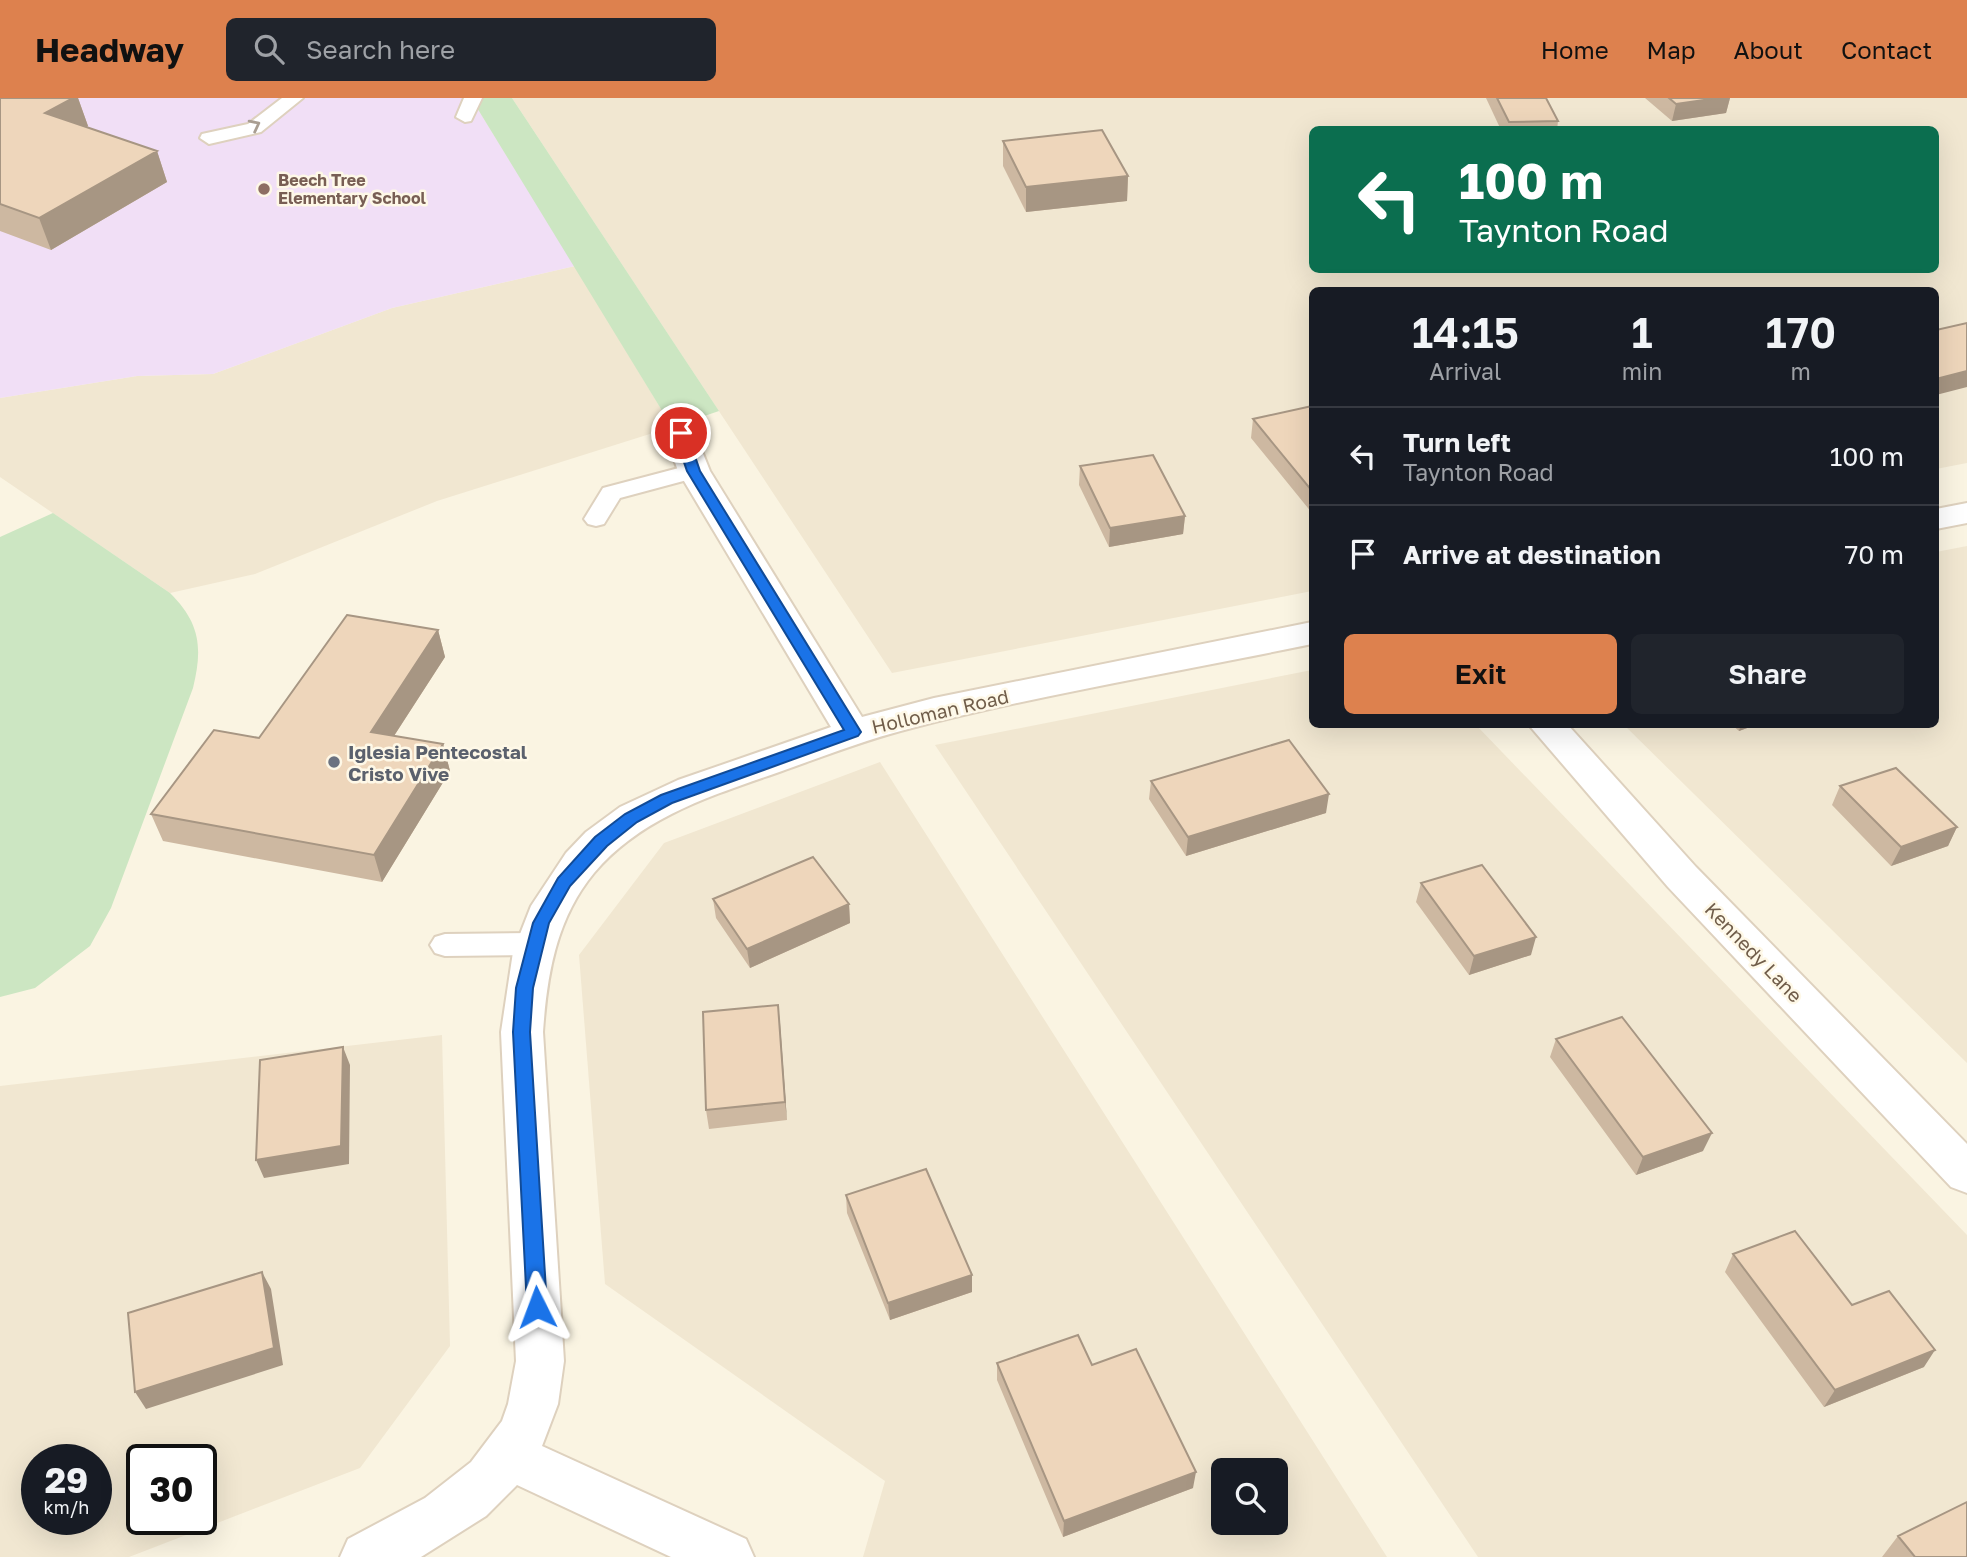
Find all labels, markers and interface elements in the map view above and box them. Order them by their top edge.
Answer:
search box [226,18,716,81]
text: Headway [35,30,184,69]
icon: search [250,30,288,68]
text: Search here [306,34,455,65]
text: Home [1541,35,1609,64]
text: Map [1647,35,1696,64]
text: About [1734,35,1803,64]
text: Contact [1841,35,1932,64]
one-way arrow [248,119,260,133]
text: 100 m [1459,151,1603,210]
icon: left [1344,154,1435,245]
place label: Beech Tree Elementary School [278,170,427,208]
marker: Beech Tree Elementary School [256,181,272,197]
text: Taynton Road [1459,211,1669,249]
text: 14:15 [1412,307,1519,357]
text: 1 [1632,307,1653,357]
text: 170 [1765,307,1836,357]
text: Arrival [1429,357,1501,385]
text: min [1622,357,1662,385]
text: m [1791,357,1811,385]
pin [651,403,711,463]
icon: arrive [662,414,700,452]
text: Turn left [1403,427,1511,458]
icon: left [1344,437,1382,475]
text: 100 m [1830,441,1904,472]
text: Taynton Road [1403,458,1554,486]
icon: arrive [1344,535,1382,573]
text: Arrive at destination [1403,539,1661,570]
text: 70 m [1845,539,1904,570]
button: Exit [1344,634,1617,714]
button: Share [1631,634,1904,714]
street label: Holloman Road [869,684,1011,738]
place label: Iglesia Pentecostal Cristo Vive [348,740,527,785]
marker: Iglesia Pentecostal Cristo Vive [326,754,342,770]
street label: Kennedy Lane [1701,897,1807,1007]
position arrow [500,1270,574,1344]
speed limit sign: 30 [126,1444,217,1535]
map controls [1211,1458,1288,1535]
button: search [1211,1458,1288,1535]
text: 29 [45,1459,88,1501]
text: km/h [44,1496,89,1518]

